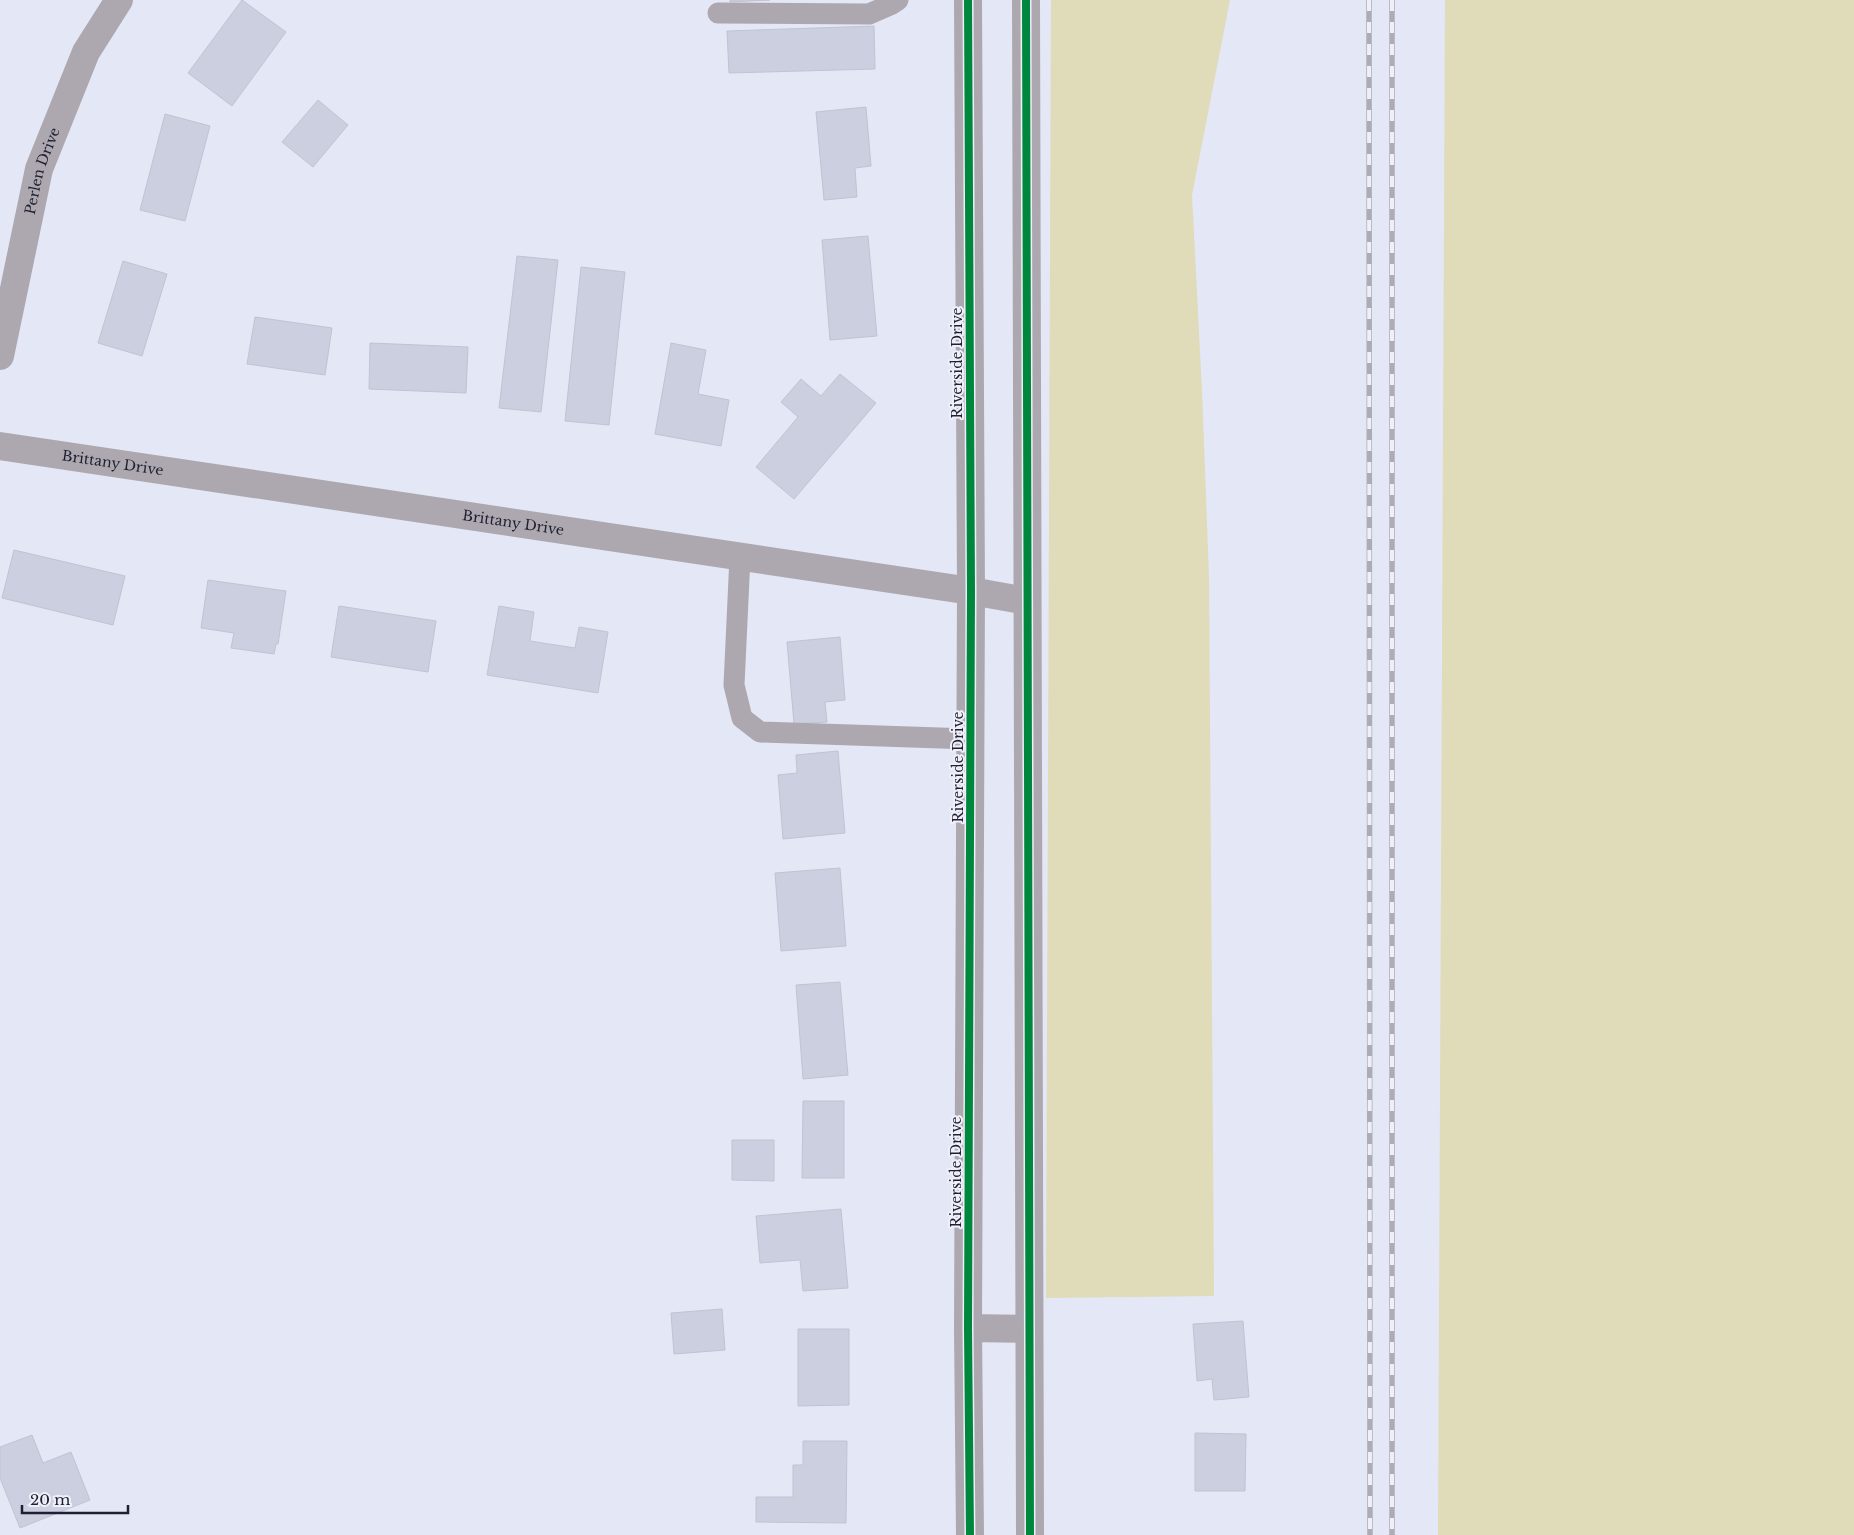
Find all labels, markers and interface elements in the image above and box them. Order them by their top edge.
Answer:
street label: Perlen Drive [21,125,64,216]
street label: Riverside Drive [948,307,966,419]
street label: Brittany Drive [61,446,165,479]
street label: Brittany Drive [461,506,565,539]
street label: Riverside Drive [949,711,967,823]
street label: Riverside Drive [947,1116,965,1228]
scale bar [22,1482,129,1514]
text: 20 m [30,1490,70,1509]

